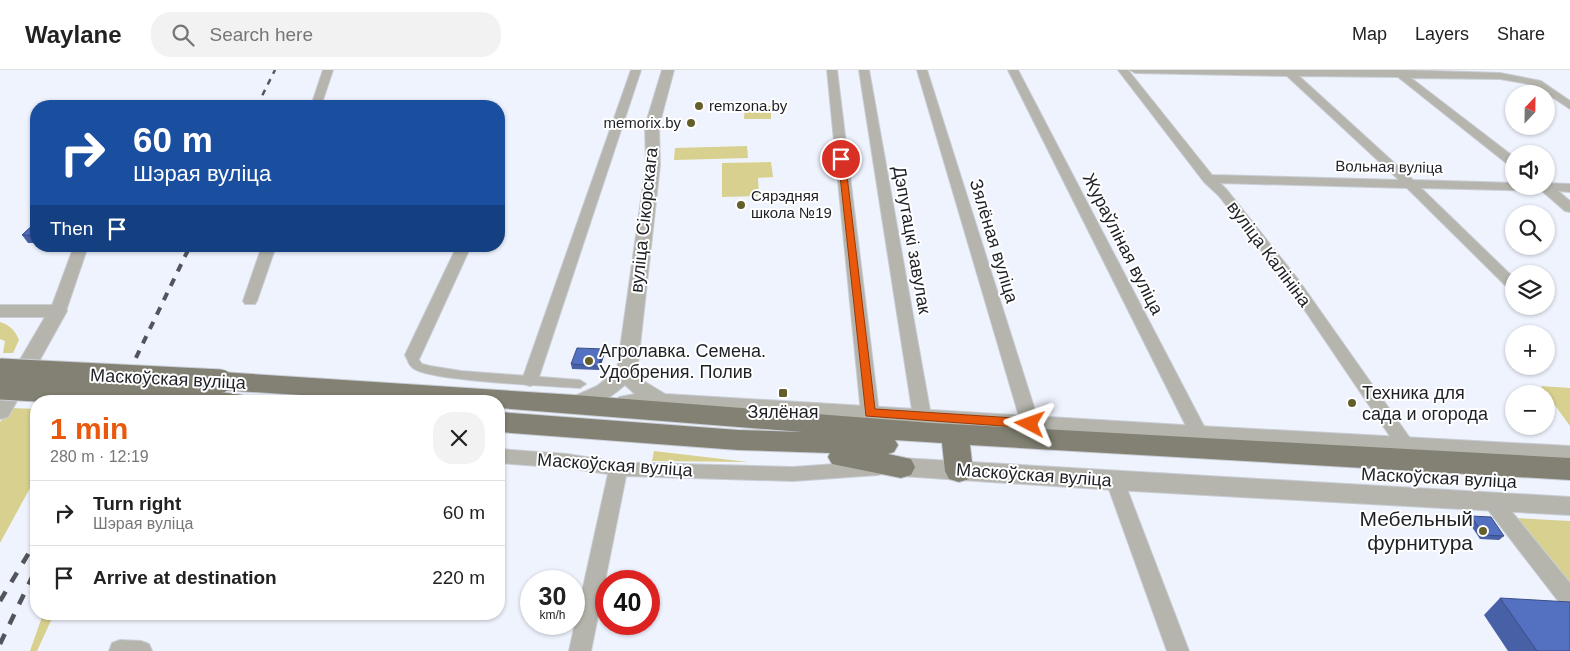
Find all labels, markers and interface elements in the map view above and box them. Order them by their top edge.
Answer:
search box [151,12,501,57]
text: Waylane [25,21,121,48]
icon: search [169,21,197,49]
text: Search here [209,24,313,45]
text: Map [1352,24,1387,44]
text: Layers [1415,24,1469,44]
text: Share [1497,24,1545,44]
north arrow [1505,85,1555,135]
map controls [1505,85,1555,435]
place label: remzona.by [709,97,788,114]
marker: remzona.by [693,100,705,112]
place label: memorix.by [603,114,681,131]
marker: memorix.by [685,117,697,129]
icon: right [50,120,115,185]
text: 60 m [133,120,213,159]
pin [820,138,862,180]
street label: вуліца Сікорскага [626,145,662,294]
icon: arrive [827,145,855,173]
button: sound [1505,145,1555,195]
street label: Вольная вуліца [1335,157,1443,176]
text: Шэрая вуліца [133,161,271,186]
street label: Дэпутацкі завулак [889,165,935,316]
street label: Жураўліная вуліца [1079,170,1168,319]
street label: Зялёная вуліца [966,177,1023,306]
place label: Сярэдняя школа №19 [751,187,832,221]
street label: вуліца Калініна [1223,197,1316,311]
marker: Сярэдняя школа №19 [735,199,747,211]
button: search [1505,205,1555,255]
icon: arrive [103,215,131,243]
text: Then [50,218,93,239]
button: layers [1505,265,1555,315]
button: + [1505,325,1555,375]
place label: Агролавка. Семена. Удобрения. Полив [599,341,766,382]
marker: Агролавка. Семена. Удобрения. Полив [583,355,595,367]
street label: Маскоўская вуліца [90,365,247,393]
place label: Техника для сада и огорода [1362,383,1489,424]
button: − [1505,385,1555,435]
marker: Зялёная [777,387,789,399]
position arrow [1003,397,1055,449]
marker: Техника для сада и огорода [1346,397,1358,409]
place label: Зялёная [748,402,818,422]
text: 1 min [50,412,128,445]
button: close [433,412,485,464]
text: 280 m · 12:19 [50,448,149,465]
street label: Маскоўская вуліца [537,450,694,480]
street label: Маскоўская вуліца [956,460,1113,490]
street label: Маскоўская вуліца [1361,464,1518,492]
text: Turn right [93,493,181,514]
icon: right [50,499,78,527]
text: 60 m [443,502,485,523]
place label: Мебельный фурнитура [1359,507,1473,554]
text: Шэрая вуліца [93,515,193,532]
marker: Мебельный фурнитура [1477,525,1489,537]
icon: arrive [50,564,78,592]
text: Arrive at destination [93,567,277,588]
text: 220 m [432,567,485,588]
speed limit sign: 40 [595,570,660,635]
text: 30 [539,582,566,610]
text: km/h [539,608,566,622]

